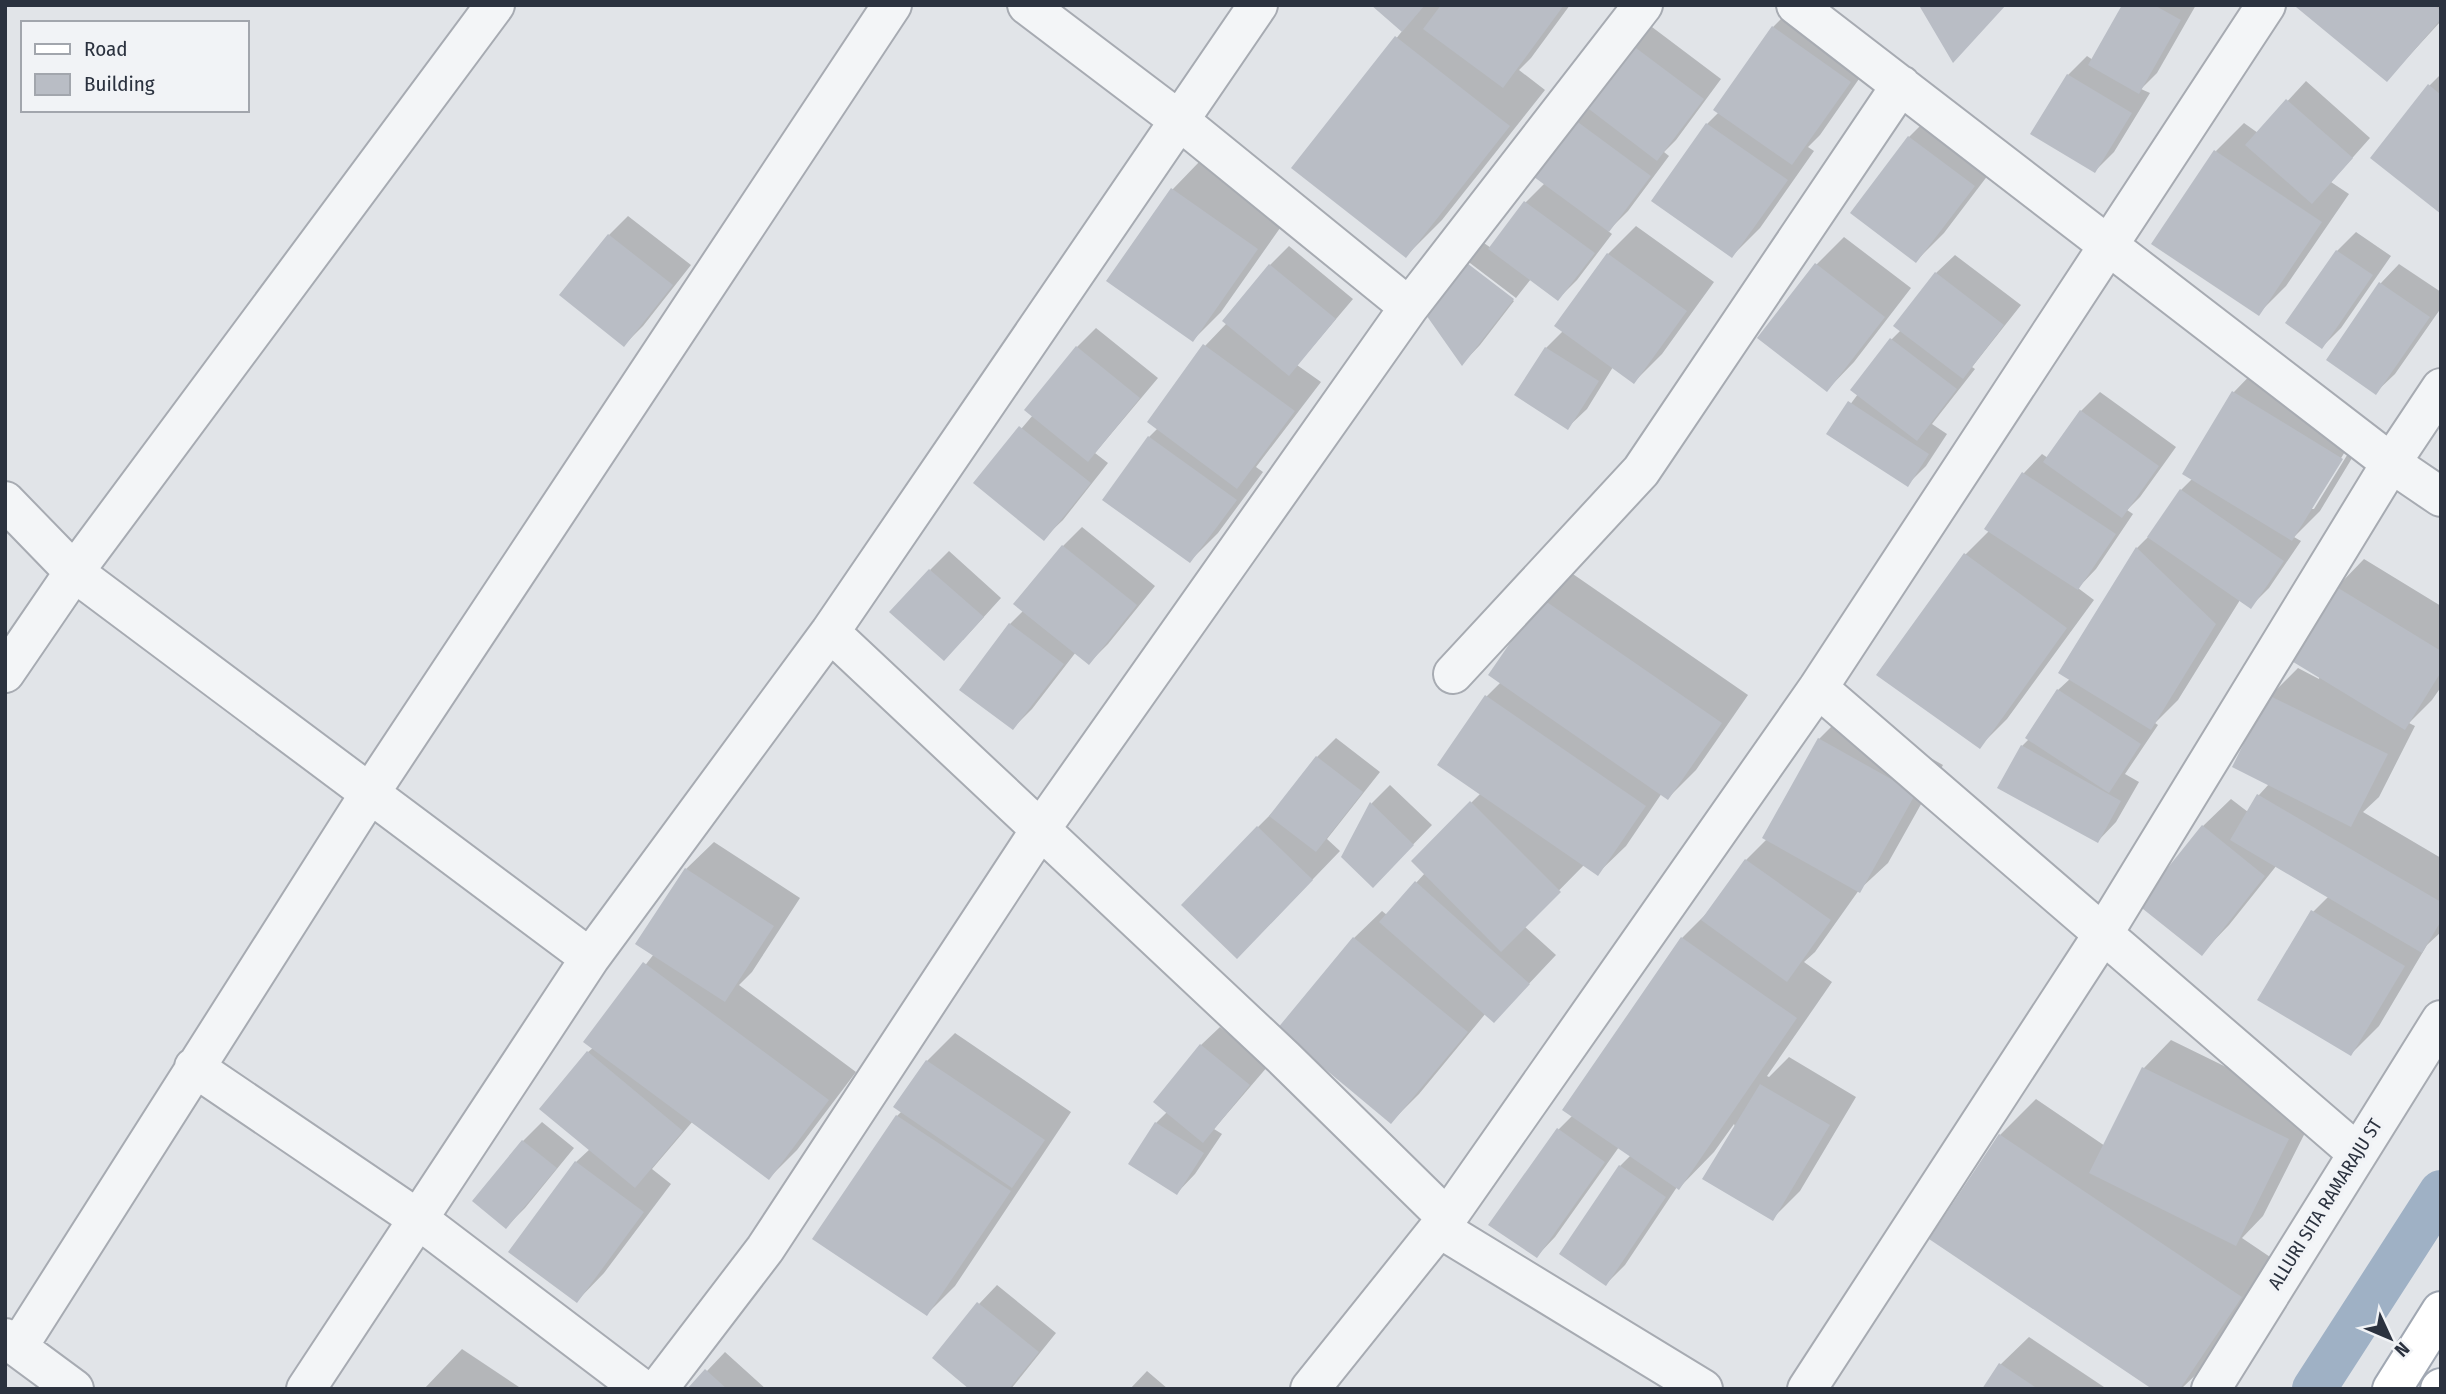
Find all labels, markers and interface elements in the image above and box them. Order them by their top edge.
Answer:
legend [21,21,248,112]
text: Road [84,36,128,62]
text: Building [84,71,155,97]
street label: ALLURI SITA RAMARAJU ST [2263,1114,2387,1294]
north arrow [2355,1303,2425,1373]
text: N [2390,1337,2414,1362]

